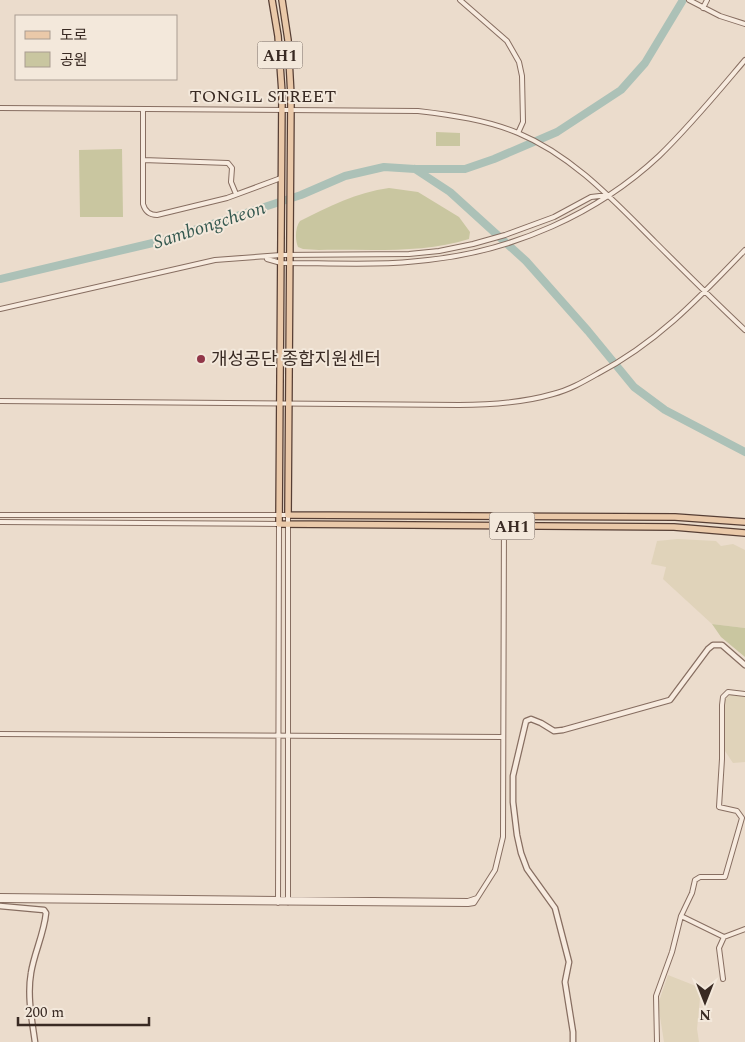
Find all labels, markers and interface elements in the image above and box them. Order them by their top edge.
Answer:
legend [15,15,178,80]
text: 도로 [60,24,88,47]
road number: AH1 [258,42,302,68]
text: 공원 [60,49,88,72]
street label: TONGIL STREET [190,83,336,110]
water label: Sambongcheon [150,194,269,257]
place label: 개성공단 종합지원센터 [211,346,381,373]
marker: 개성공단 종합지원센터 [195,353,207,365]
road number: AH1 [490,512,534,540]
north arrow [680,977,730,1027]
scale bar [18,994,149,1026]
text: 200 m [25,1001,64,1024]
text: N [699,1004,711,1025]

